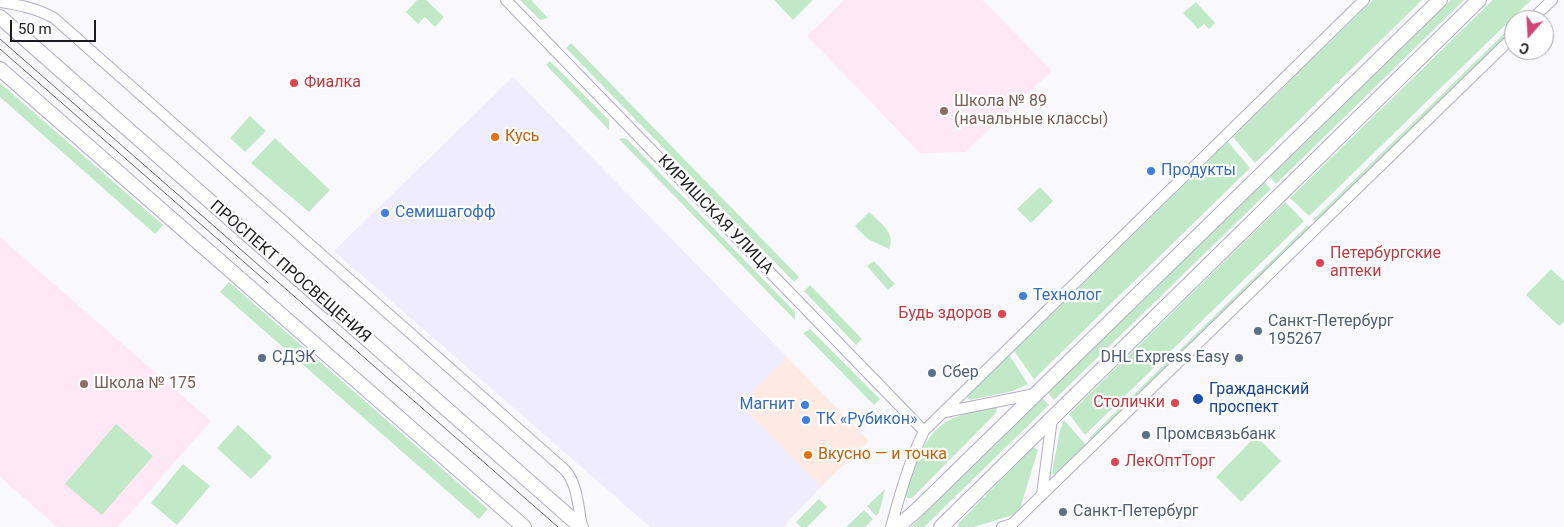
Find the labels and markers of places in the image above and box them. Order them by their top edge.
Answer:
place label: Фиалка [304,73,361,93]
marker: Фиалка [288,77,300,89]
place label: Школа № 89 (начальные классы) [954,92,1108,130]
marker: Школа № 89 (начальные классы) [938,105,950,117]
place label: Кусь [505,127,540,147]
marker: Кусь [489,131,501,143]
place label: Продукты [1161,161,1236,181]
marker: Продукты [1145,165,1157,177]
place label: Семишагофф [395,203,496,223]
marker: Семишагофф [379,207,391,219]
place label: Петербургские аптеки [1330,244,1441,282]
marker: Петербургские аптеки [1314,257,1326,269]
place label: Технолог [1033,286,1102,306]
marker: Технолог [1017,290,1029,302]
place label: Будь здоров [898,304,992,324]
marker: Будь здоров [996,308,1008,320]
place label: Санкт-Петербург 195267 [1268,312,1394,350]
marker: Санкт-Петербург 195267 [1252,325,1264,337]
place label: СДЭК [272,348,316,368]
place label: DHL Express Easy [1101,348,1229,368]
marker: СДЭК [256,352,268,364]
marker: DHL Express Easy [1233,352,1245,364]
place label: Сбер [942,363,979,383]
marker: Сбер [926,367,938,379]
place label: Школа № 175 [94,374,196,394]
marker: Школа № 175 [78,378,90,390]
place label: Гражданский проспект [1209,380,1309,418]
marker: Гражданский проспект [1191,392,1205,406]
place label: Столички [1093,393,1165,413]
place label: Магнит [739,395,795,415]
marker: Столички [1169,397,1181,409]
marker: Магнит [799,399,811,411]
place label: ТК «Рубикон» [816,410,917,430]
marker: ТК «Рубикон» [800,414,812,426]
place label: Промсвязьбанк [1156,425,1276,445]
marker: Промсвязьбанк [1140,429,1152,441]
place label: Вкусно — и точка [818,445,947,465]
marker: Вкусно — и точка [802,449,814,461]
place label: ЛекОптТорг [1125,452,1215,472]
marker: ЛекОптТорг [1109,456,1121,468]
place label: Санкт-Петербург [1073,502,1199,522]
marker: Санкт-Петербург [1057,506,1069,518]

